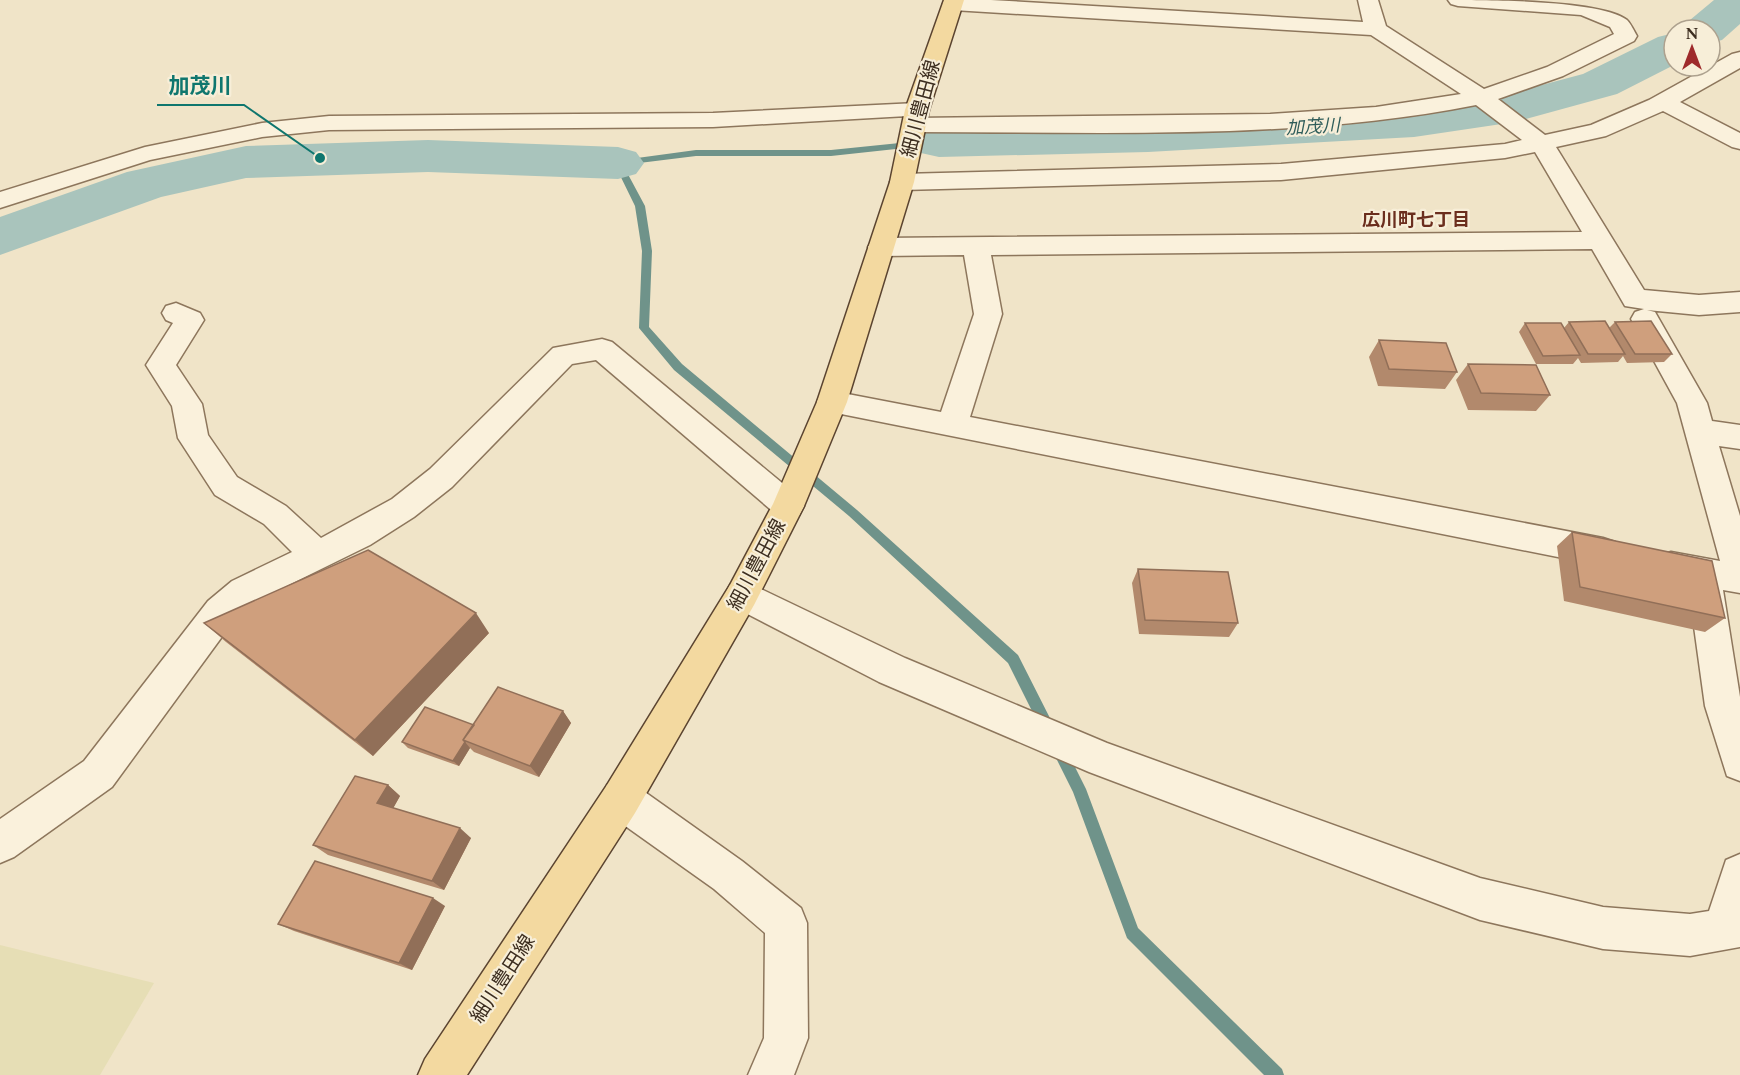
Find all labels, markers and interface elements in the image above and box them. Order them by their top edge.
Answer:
north arrow [1662,18,1722,78]
text: N [1685,22,1699,46]
street label: 細川豊田線 [894,57,948,161]
callout: 加茂川 [157,66,244,105]
text: 加茂川 [169,71,232,103]
water label: 加茂川 [1285,112,1343,142]
district label: 広川町七丁目 [1362,207,1470,234]
street label: 細川豊田線 [720,514,794,616]
street label: 細川豊田線 [463,929,543,1029]

